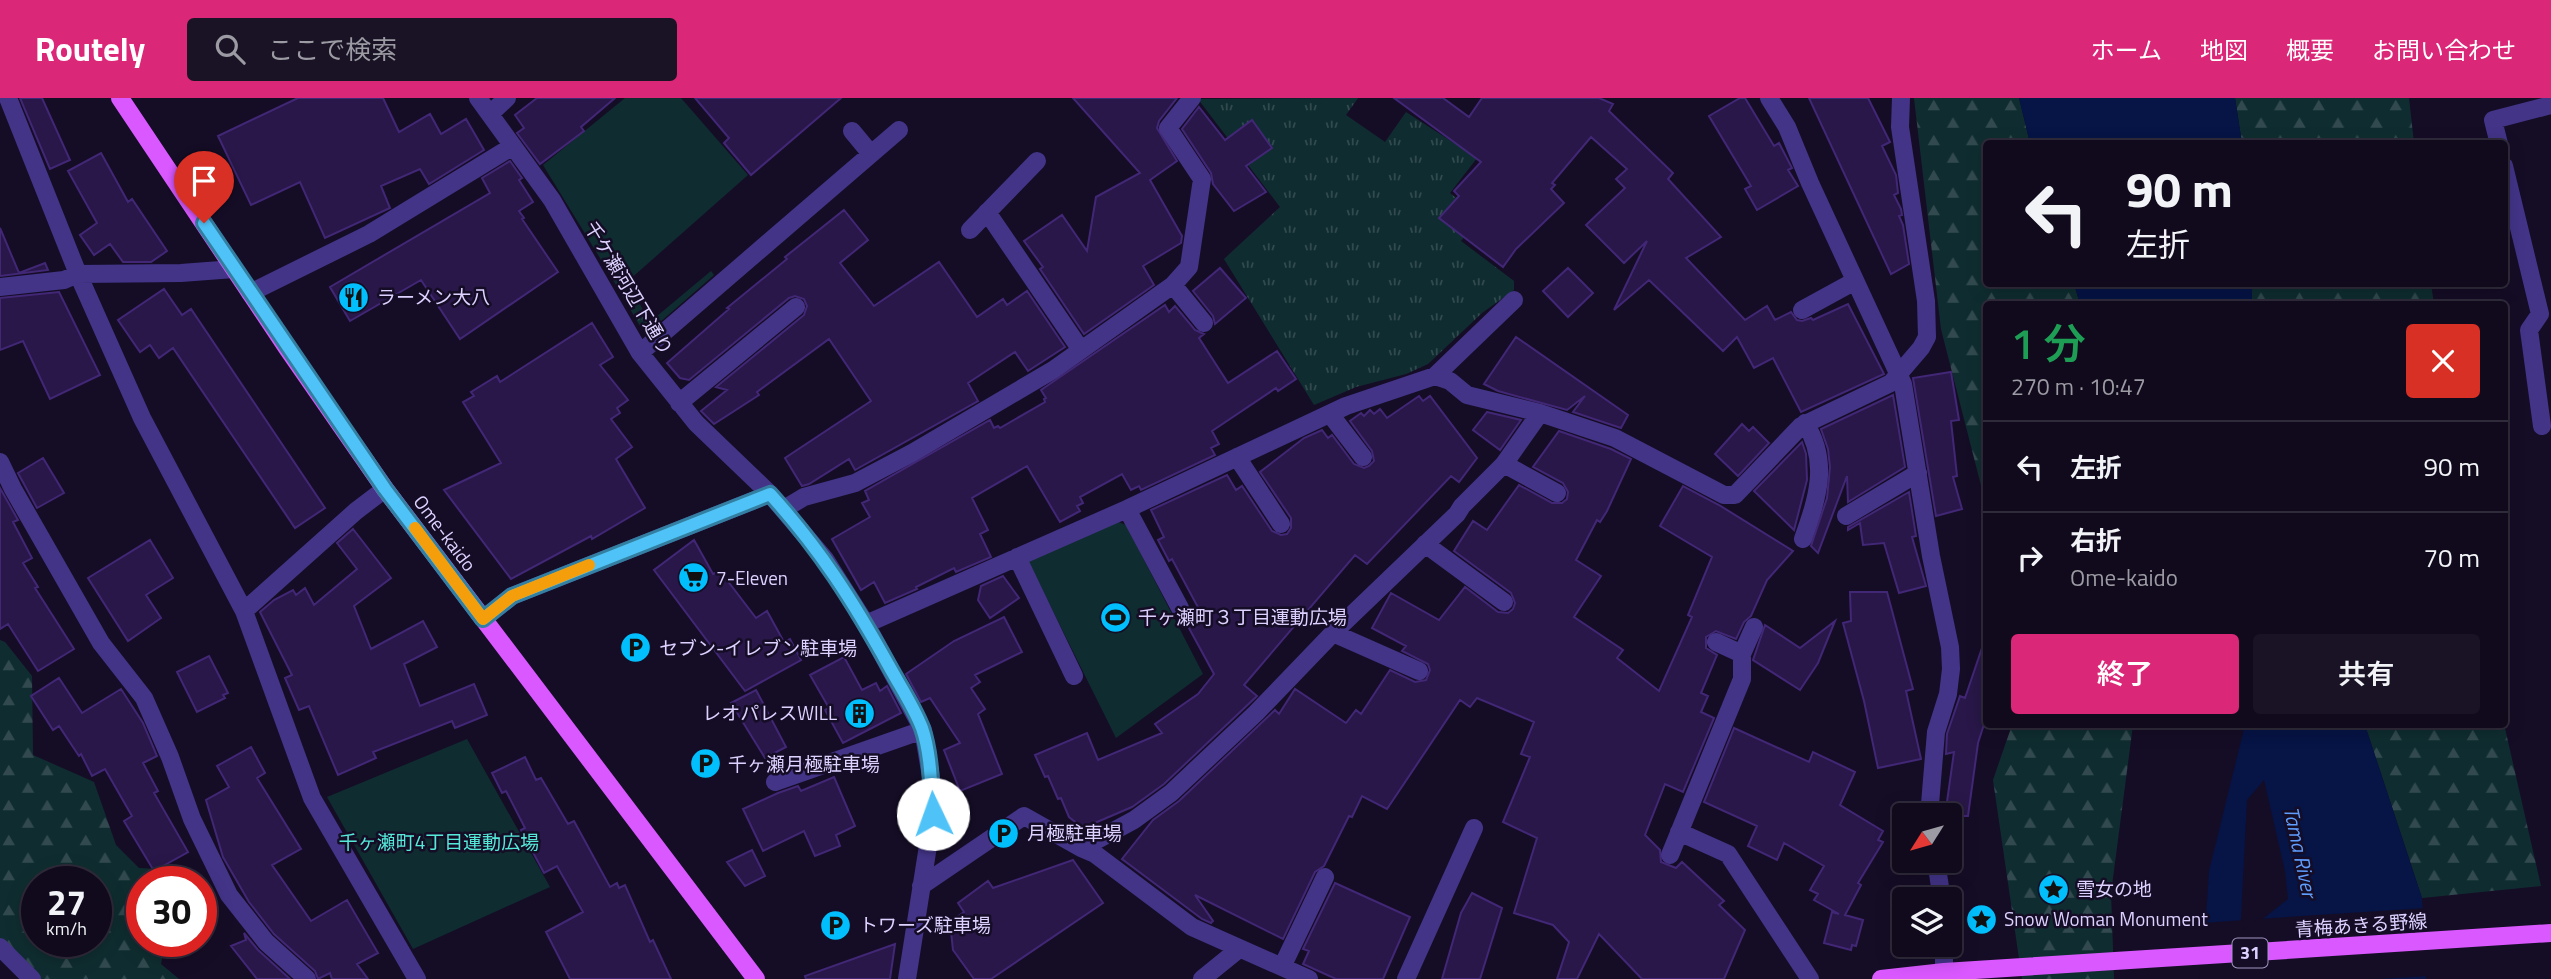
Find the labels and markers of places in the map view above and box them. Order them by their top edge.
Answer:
pin [174,151,234,223]
restaurant icon: ラーメン大八 [337,280,371,314]
place label: ラーメン大八 [377,282,490,311]
supermarket icon: 7-Eleven [676,561,710,595]
place label: 7-Eleven [716,563,788,592]
sports icon: 千ヶ瀬町３丁目運動広場 [1098,600,1132,634]
place label: 千ヶ瀬町３丁目運動広場 [1138,602,1347,631]
parking icon: セブン-イレブン駐車場 [619,631,653,665]
place label: セブン-イレブン駐車場 [659,633,857,662]
building icon: レオパレスWILL [843,696,877,730]
place label: レオパレスWILL [702,698,837,727]
parking icon: 千ヶ瀬月極駐車場 [688,747,722,781]
place label: 千ヶ瀬月極駐車場 [728,749,880,778]
parking icon: 月極駐車場 [987,816,1021,850]
place label: 月極駐車場 [1027,818,1122,847]
place icon: 雪女の地 [2036,872,2070,906]
place label: 雪女の地 [2076,874,2152,903]
place icon: Snow Woman Monument [1964,902,1998,936]
place label: Snow Woman Monument [2004,904,2208,933]
parking icon: トワーズ駐車場 [819,908,853,942]
place label: トワーズ駐車場 [859,910,991,939]

